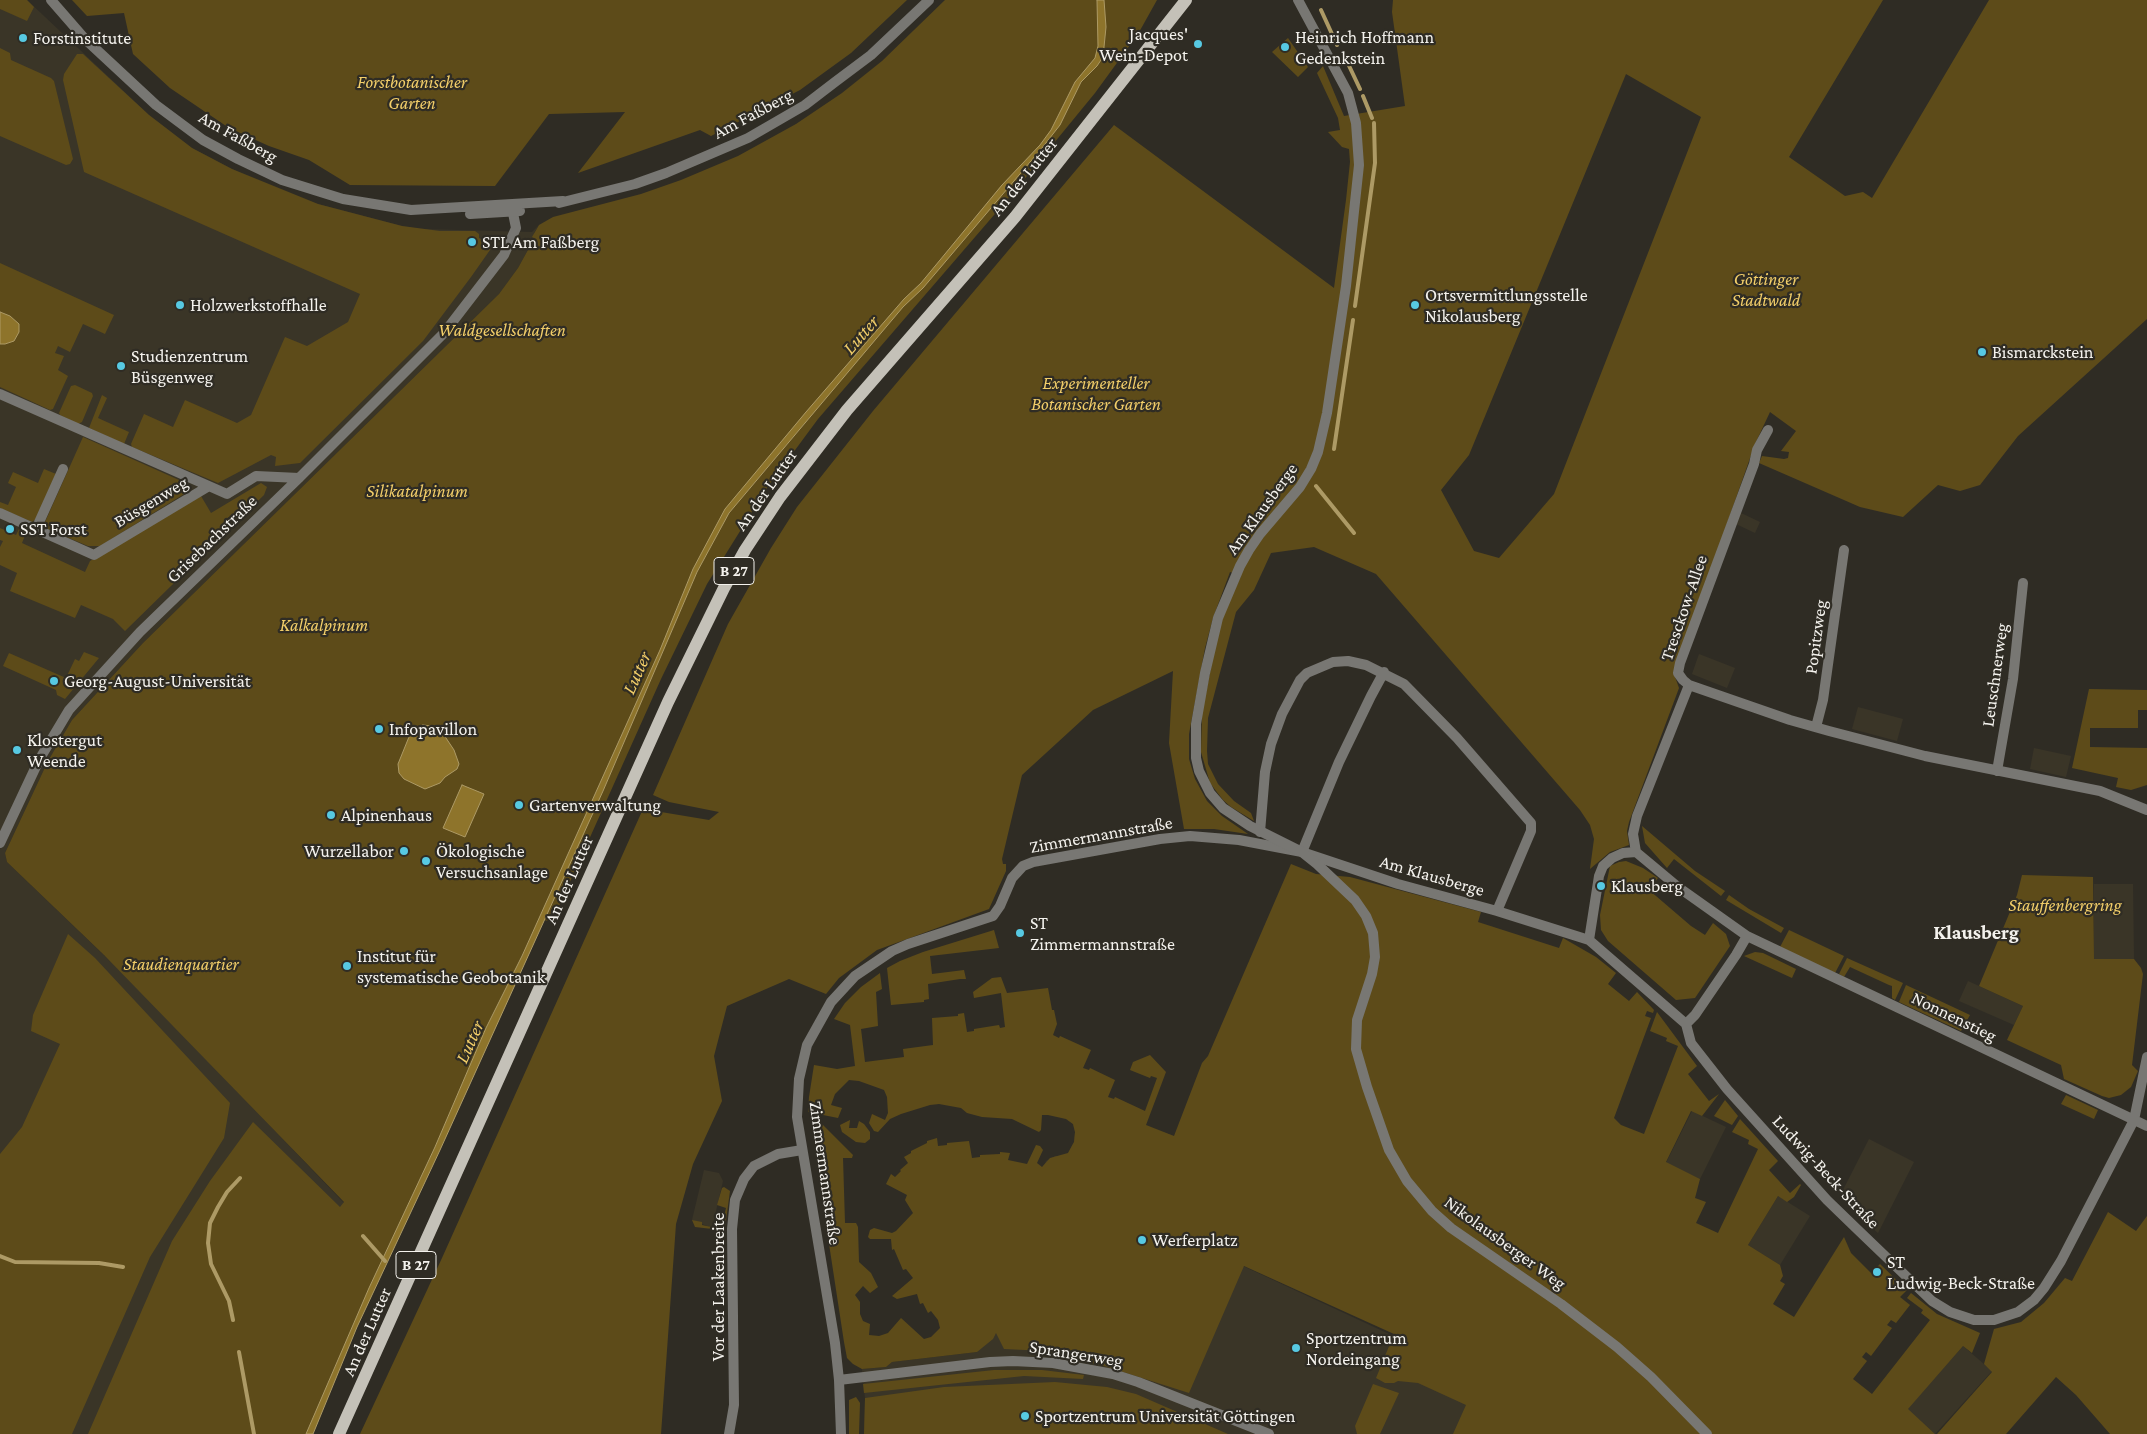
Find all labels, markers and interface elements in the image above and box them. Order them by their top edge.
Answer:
place label: Jacques' Wein-Depot [1099,23,1188,66]
place label: Heinrich Hoffmann Gedenkstein [1295,26,1434,68]
place label: Forstinstitute [33,27,131,49]
marker: Forstinstitute [17,32,29,44]
marker: Jacques' Wein-Depot [1192,38,1204,50]
marker: Heinrich Hoffmann Gedenkstein [1279,41,1291,53]
park label: Forstbotanischer Garten [357,71,467,114]
street label: Am Faßberg [710,84,796,144]
street label: Am Faßberg [195,107,281,167]
street label: An der Lutter [986,133,1062,221]
place label: STL Am Faßberg [482,231,599,253]
marker: STL Am Faßberg [466,236,478,248]
park label: Göttinger Stadtwald [1732,268,1800,310]
place label: Ortsvermittlungsstelle Nikolausberg [1425,284,1588,326]
place label: Holzwerkstoffhalle [190,294,327,316]
marker: Holzwerkstoffhalle [174,299,186,311]
marker: Ortsvermittlungsstelle Nikolausberg [1409,299,1421,311]
water label: Lutter [838,311,884,359]
park label: Waldgesellschaften [438,319,566,341]
place label: Bismarckstein [1992,341,2094,363]
place label: Studienzentrum Büsgenweg [131,345,248,388]
marker: Bismarckstein [1976,346,1988,358]
marker: Studienzentrum Büsgenweg [115,360,127,372]
park label: Experimenteller Botanischer Garten [1031,372,1161,414]
street label: An der Lutter [730,445,802,535]
street label: Am Klausberge [1222,459,1302,559]
street label: Büsgenweg [110,472,192,532]
park label: Silikatalpinum [366,480,468,502]
street label: Grisebachstraße [162,490,262,588]
place label: SST Forst [20,518,87,540]
marker: SST Forst [4,523,16,535]
street label: Tresckow-Allee [1656,552,1712,664]
road number: B 27 [714,558,754,584]
street label: Popitzweg [1800,598,1832,676]
park label: Kalkalpinum [280,614,368,636]
street label: Leuschnerweg [1977,622,2013,728]
water label: Lutter [618,648,656,698]
place label: Georg-August-Universität [64,670,251,692]
marker: Georg-August-Universität [48,675,60,687]
place label: Infopavillon [389,718,477,740]
marker: Infopavillon [373,723,385,735]
place label: Klostergut Weende [27,729,102,772]
marker: Klostergut Weende [11,744,23,756]
place label: Gartenverwaltung [529,794,661,816]
marker: Gartenverwaltung [513,799,525,811]
place label: Alpinenhaus [341,804,432,826]
marker: Alpinenhaus [325,809,337,821]
street label: Zimmermannstraße [1028,812,1174,858]
street label: An der Lutter [540,832,598,928]
place label: Wurzellabor [304,840,394,862]
place label: Ökologische Versuchsanlage [436,840,548,882]
marker: Wurzellabor [398,845,410,857]
street label: Am Klausberge [1377,851,1487,901]
marker: Ökologische Versuchsanlage [420,855,432,867]
place label: Klausberg [1611,875,1683,897]
marker: Klausberg [1595,880,1607,892]
park label: Stauffenbergring [2008,894,2122,916]
place label: ST Zimmermannstraße [1030,912,1175,954]
district label: Klausberg [1933,921,2019,945]
marker: ST Zimmermannstraße [1014,927,1026,939]
place label: Institut für systematische Geobotanik [357,945,545,988]
park label: Staudienquartier [123,953,239,975]
marker: Institut für systematische Geobotanik [341,960,353,972]
street label: Nonnenstieg [1908,987,2000,1047]
water label: Lutter [451,1017,489,1067]
street label: Zimmermannstraße [804,1100,846,1246]
street label: Ludwig-Beck-Straße [1768,1111,1884,1233]
street label: Nikolausberger Weg [1440,1192,1570,1294]
street label: Vor der Laakenbreite [707,1213,729,1361]
place label: Werferplatz [1152,1229,1238,1251]
marker: Werferplatz [1136,1234,1148,1246]
place label: ST Ludwig-Beck-Straße [1887,1251,2035,1294]
road number: B 27 [396,1252,436,1278]
marker: ST Ludwig-Beck-Straße [1871,1266,1883,1278]
street label: An der Lutter [338,1284,396,1380]
place label: Sportzentrum Nordeingang [1306,1327,1407,1370]
street label: Sprangerweg [1028,1336,1124,1372]
marker: Sportzentrum Nordeingang [1290,1342,1302,1354]
place label: Sportzentrum Universität Göttingen [1035,1405,1296,1427]
marker: Sportzentrum Universität Göttingen [1019,1410,1031,1422]

